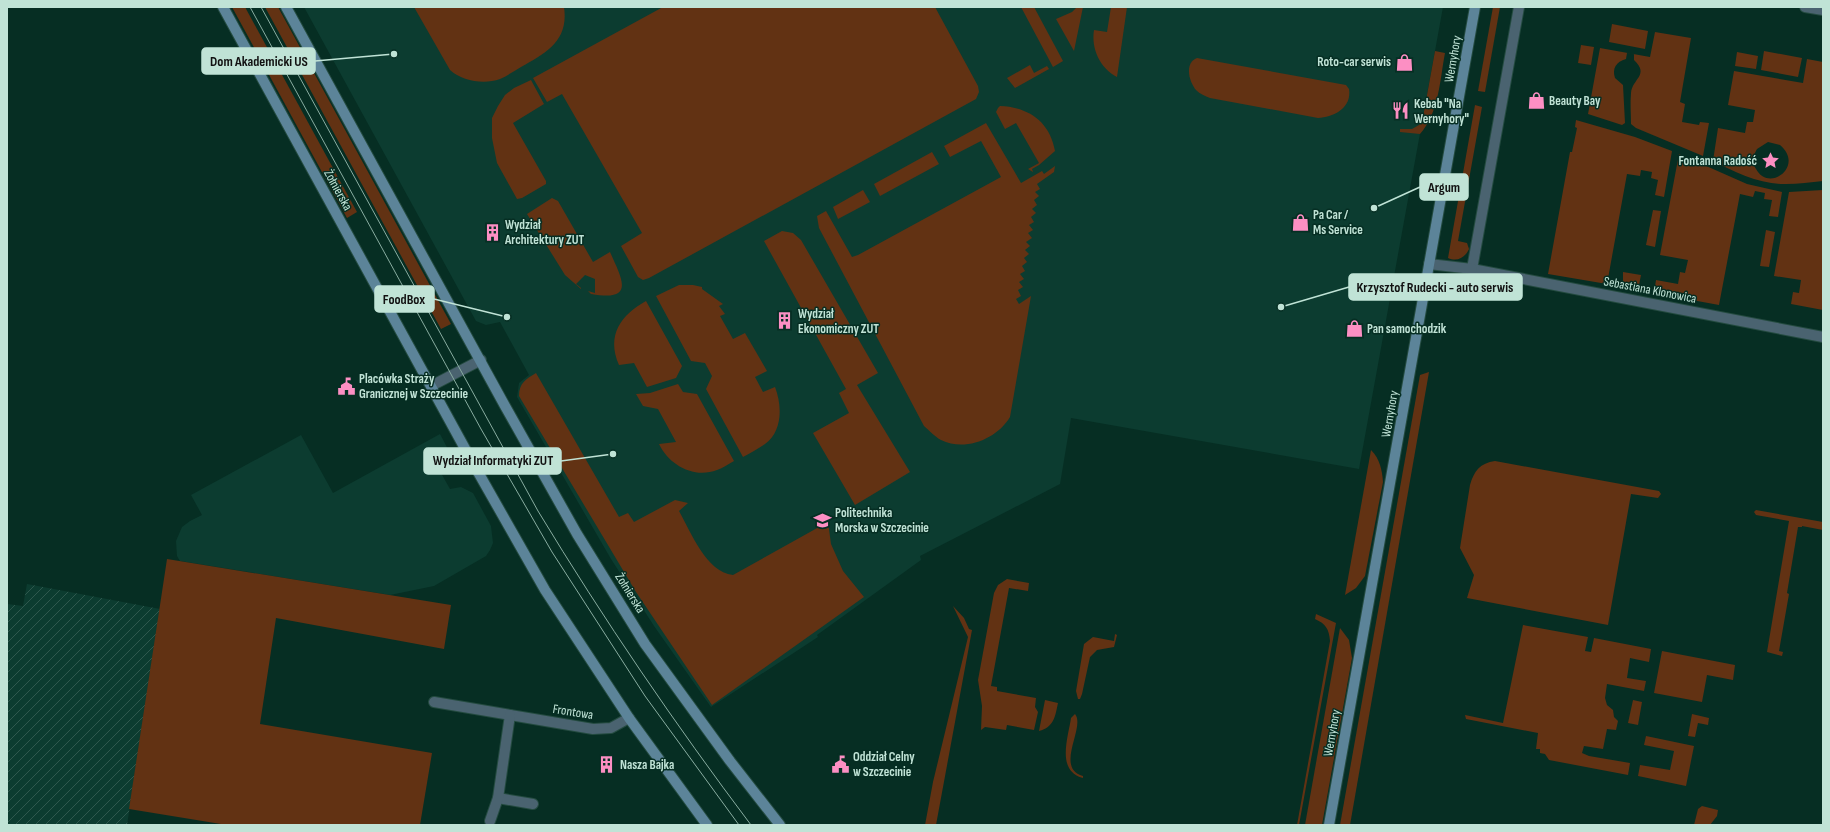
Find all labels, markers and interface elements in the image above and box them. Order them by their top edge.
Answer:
street label: Wernyhory [1441,34,1465,84]
callout: Dom Akademicki US [202,48,315,74]
shop icon: Roto-car serwis [1394,52,1414,72]
text: Dom Akademicki US [210,53,308,70]
place label: Roto-car serwis [1317,54,1391,70]
shop icon: Beauty Bay [1526,91,1546,111]
place label: Beauty Bay [1549,93,1601,109]
place label: Kebab "Na Wernyhory" [1414,96,1469,127]
restaurant icon: Kebab "Na Wernyhory" [1391,101,1411,121]
place icon: Fontanna Radość [1760,151,1780,171]
place label: Fontanna Radość [1678,153,1758,169]
street label: Żołnierska [320,166,357,213]
callout: Argum [1420,174,1468,200]
text: Argum [1427,179,1460,196]
place label: Pa Car / Ms Service [1313,207,1363,238]
shop icon: Pa Car / Ms Service [1290,212,1310,232]
place label: Wydział Architektury ZUT [504,217,585,248]
building icon: Wydział Architektury ZUT [482,222,502,242]
street label: Sebastiana Klonowica [1602,273,1698,307]
callout: Krzysztof Rudecki - auto serwis [1349,274,1522,300]
text: Krzysztof Rudecki - auto serwis [1357,279,1514,296]
callout: FoodBox [375,286,434,312]
text: FoodBox [383,291,425,308]
place label: Wydział Ekonomiczny ZUT [798,306,879,337]
building icon: Wydział Ekonomiczny ZUT [775,311,795,331]
shop icon: Pan samochodzik [1344,319,1364,339]
place label: Pan samochodzik [1367,321,1447,337]
place label: Placówka Straży Granicznej w Szczecinie [359,371,469,402]
public building icon: Placówka Straży Granicznej w Szczecinie [336,376,356,396]
street label: Wernyhory [1378,389,1402,439]
callout: Wydział Informatyki ZUT [424,448,561,474]
text: Wydział Informatyki ZUT [433,452,553,469]
place label: Politechnika Morska w Szczecinie [835,505,929,536]
school or university icon: Politechnika Morska w Szczecinie [812,510,832,530]
street label: Żołnierska [611,569,649,616]
street label: Frontowa [552,701,594,723]
street label: Wernyhory [1320,708,1344,758]
place label: Oddział Celny w Szczecinie [853,749,915,780]
public building icon: Oddział Celny w Szczecinie [830,754,850,774]
building icon: Nasza Bajka [597,755,617,775]
place label: Nasza Bajka [620,757,674,773]

